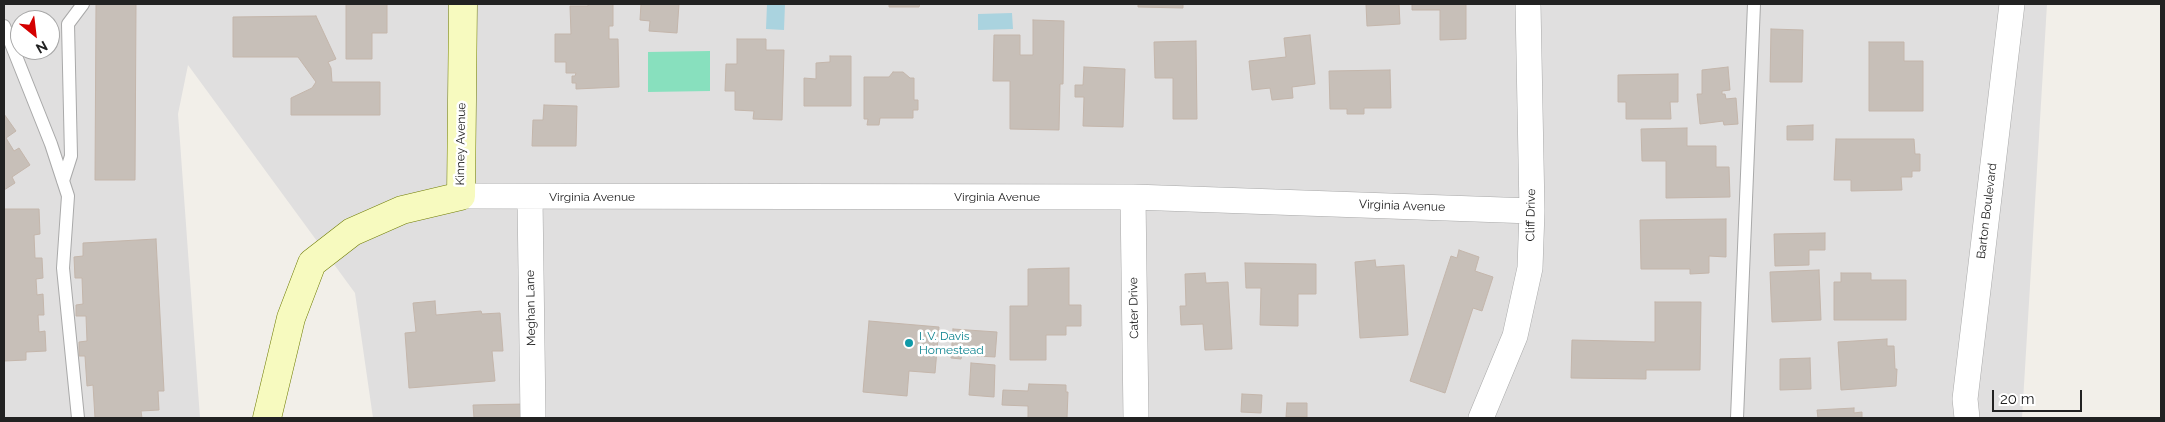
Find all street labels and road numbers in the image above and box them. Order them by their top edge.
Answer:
street label: Kinney Avenue [453,102,469,186]
street label: Barton Boulevard [1974,162,2000,260]
street label: Cliff Drive [1523,188,1539,242]
street label: Virginia Avenue [549,190,635,204]
street label: Virginia Avenue [954,190,1040,204]
street label: Virginia Avenue [1359,197,1445,215]
street label: Meghan Lane [523,270,539,346]
street label: Cater Drive [1126,277,1142,339]

